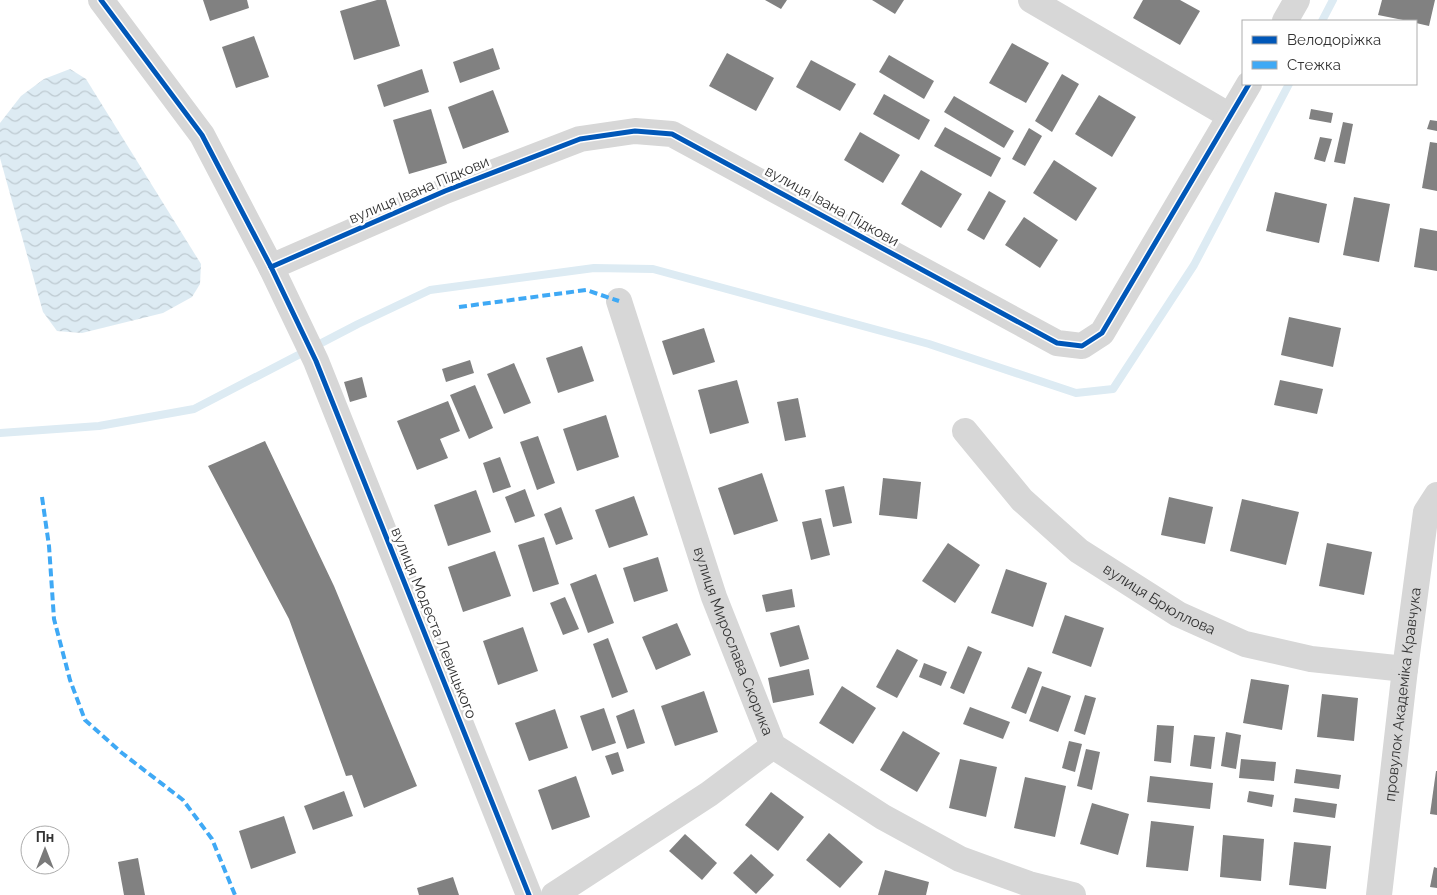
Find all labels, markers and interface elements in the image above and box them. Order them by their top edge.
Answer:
legend [1242,20,1417,85]
text: Велодоріжка [1287,31,1381,49]
text: Стежка [1287,56,1341,74]
street label: вулиця Івана Підкови [346,152,492,228]
street label: вулиця Івана Підкови [762,162,902,250]
street label: вулиця Модеста Левицького [387,525,481,721]
street label: вулиця Мирослава Скорика [690,545,777,738]
street label: вулиця Брюллова [1100,560,1218,639]
street label: провулок Академіка Кравчука [1381,586,1425,802]
north arrow [20,825,70,875]
text: Пн [36,829,54,845]

